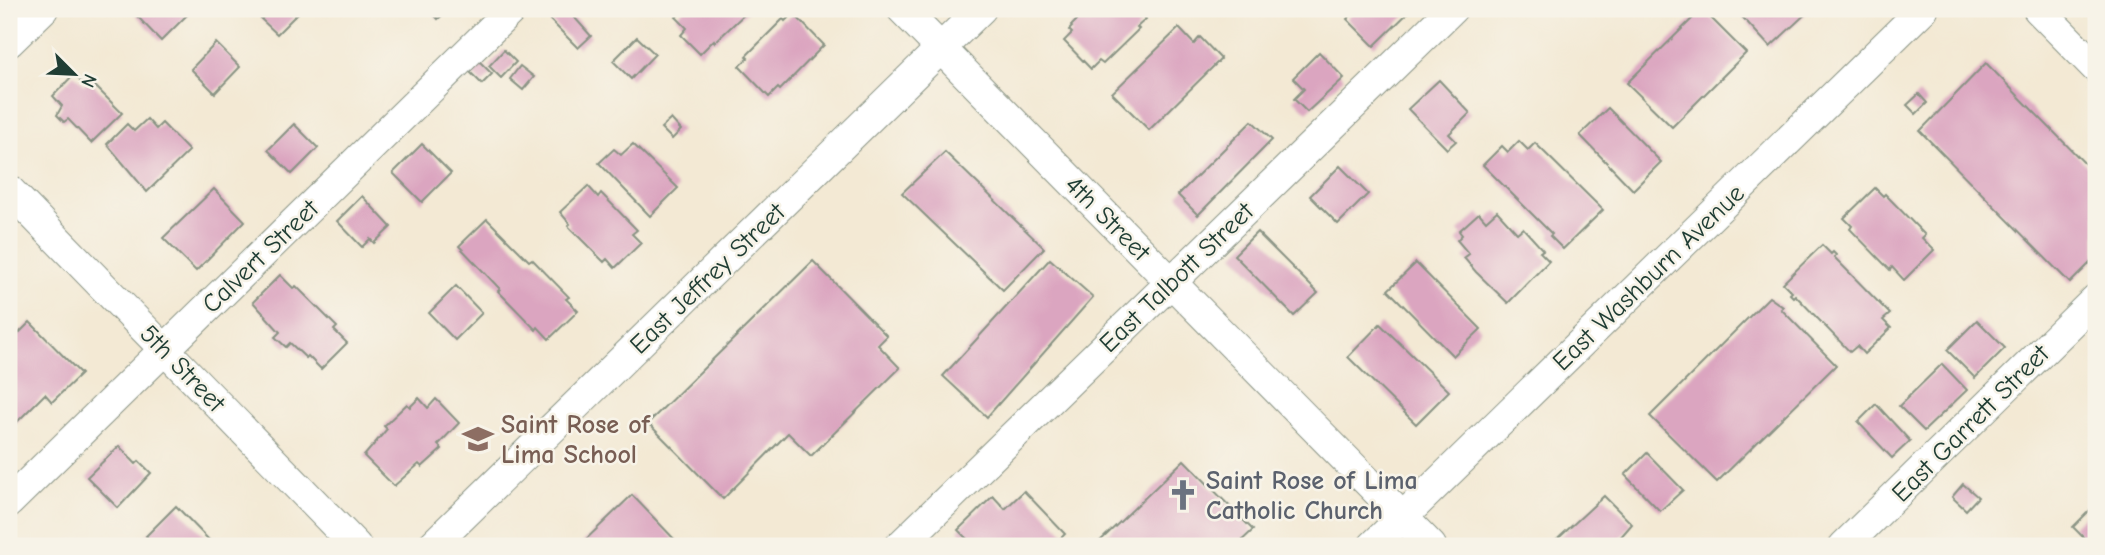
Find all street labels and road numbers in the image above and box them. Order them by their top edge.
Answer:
street label: 4th Street [1059,170,1157,269]
street label: East Washburn Avenue [1547,178,1751,377]
street label: Calvert Street [196,193,326,320]
street label: East Jeffrey Street [624,196,793,360]
street label: East Talbott Street [1093,196,1261,359]
street label: 5th Street [134,319,232,420]
street label: East Garrett Street [1886,338,2057,509]

